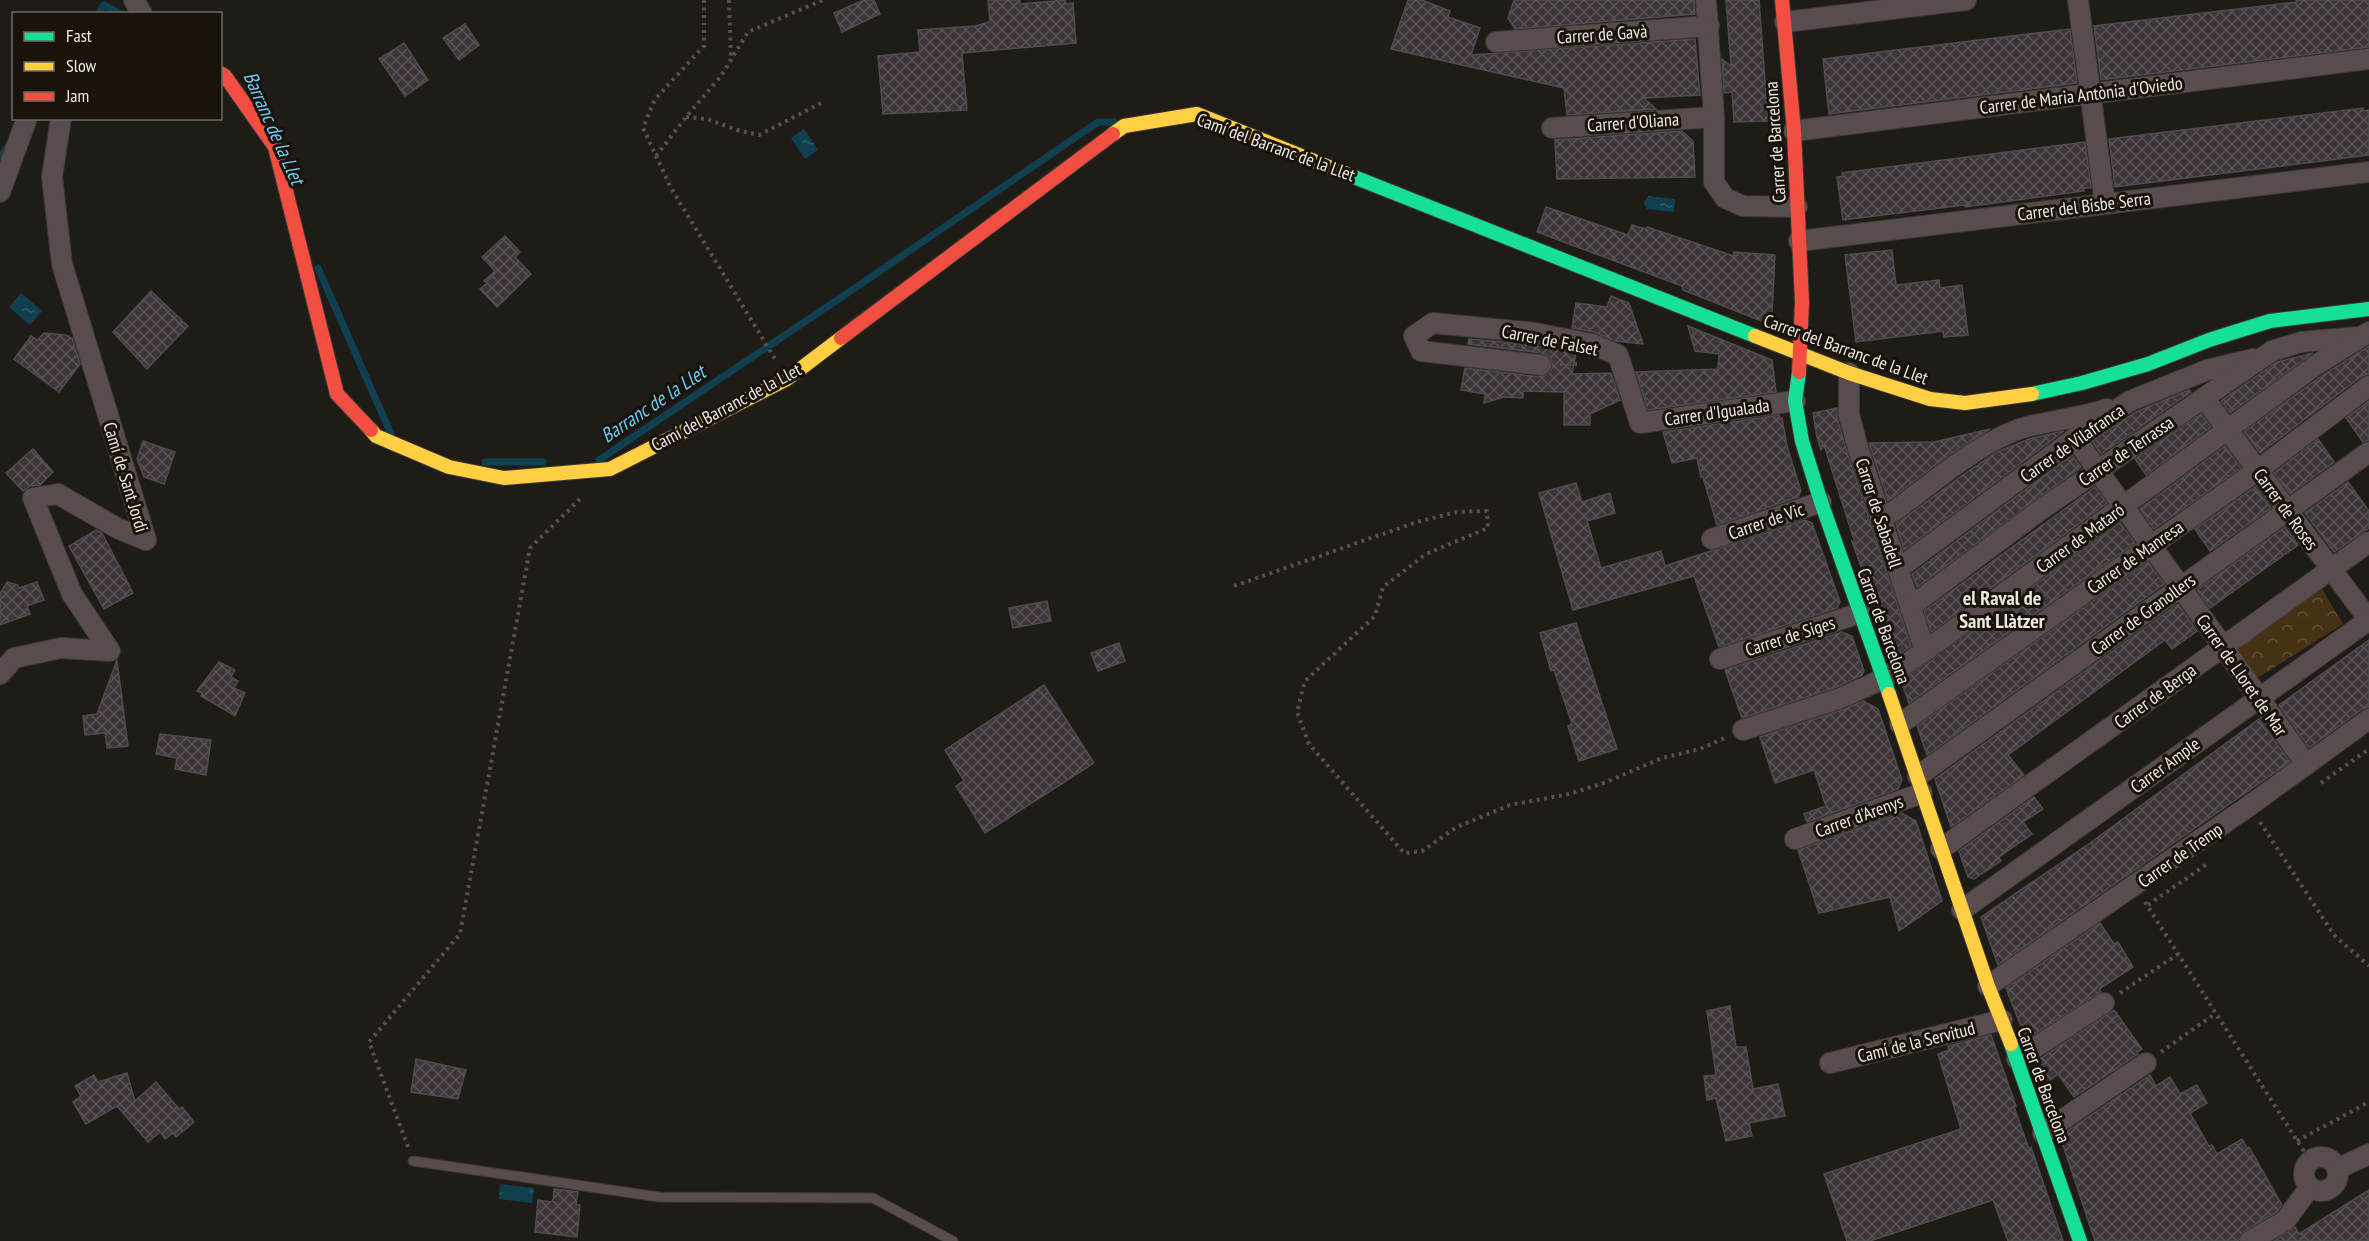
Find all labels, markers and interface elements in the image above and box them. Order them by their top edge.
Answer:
legend [12,12,222,120]
street label: Carrer de Gavà [1556,19,1648,49]
text: Fast [66,24,92,47]
text: Slow [66,54,97,77]
water label: Barranc de la Llet [238,67,311,191]
street label: Carrer de Maria Antònia d'Oviedo [1978,71,2184,119]
street label: Carrer de Barcelona [1759,81,1791,203]
text: Jam [65,84,89,107]
street label: Carrer d'Oliana [1586,107,1680,137]
street label: Camí del Barranc de la Llet [1194,108,1358,186]
street label: Carrer del Bisbe Serra [2016,186,2152,226]
street label: Carrer del Barranc de la Llet [1761,309,1931,389]
street label: Carrer de Falset [1500,319,1600,361]
water label: Barranc de la Llet [596,358,712,449]
street label: Camí del Barranc de la Llet [647,358,805,456]
street label: Carrer d'Igualada [1663,393,1771,431]
street label: Carrer de Vilafranca [2016,399,2128,487]
street label: Carrer de Terrassa [2074,411,2178,491]
street label: Camí de Sant Jordi [98,419,154,535]
street label: Carrer de Sabadell [1850,455,1908,571]
street label: Carrer de Roses [2249,464,2323,554]
street label: Carrer de Vic [1725,497,1807,545]
street label: Carrer de Mataró [2031,498,2129,578]
street label: Carrer de Manresa [2082,515,2188,599]
street label: Carrer de Barcelona [1852,565,1916,687]
street label: Carrer de Granollers [2086,568,2200,660]
district label: el Raval de Sant Llàtzer [1959,585,2045,634]
street label: Carrer de Lloret de Mar [2191,610,2293,740]
street label: Carrer de Siges [1742,611,1838,661]
street label: Carrer de Berga [2109,658,2201,734]
street label: Carrer Ample [2126,732,2204,798]
street label: Carrer d'Arenys [1812,789,1906,843]
street label: Carrer de Tremp [2133,817,2227,893]
street label: Camí de la Servitud [1855,1016,1977,1068]
street label: Carrer de Barcelona [2012,1024,2076,1146]

